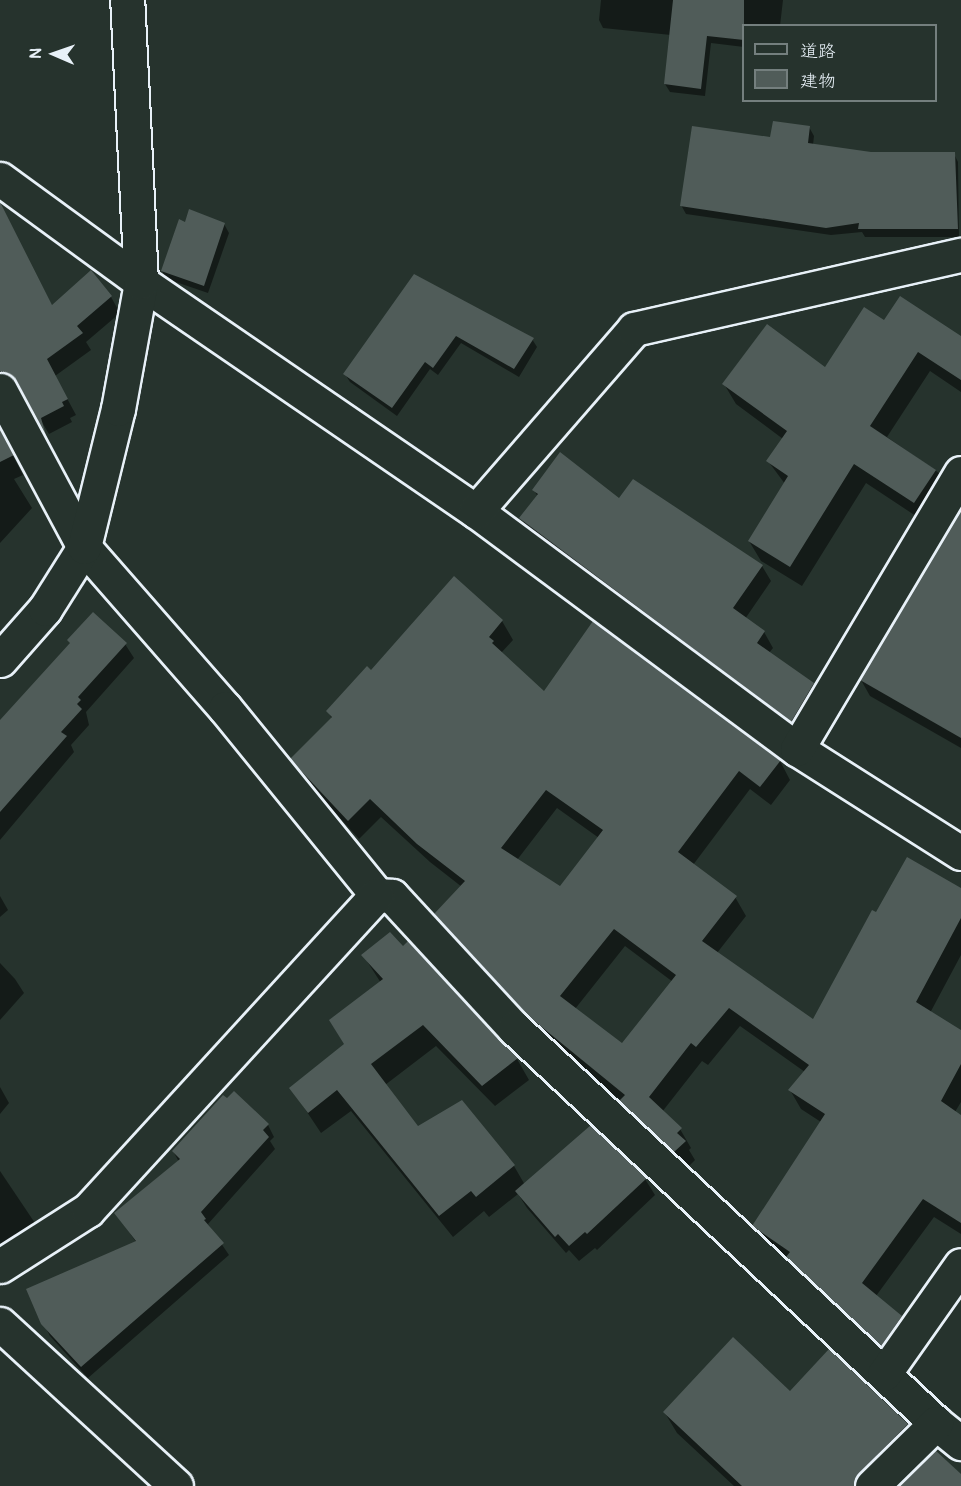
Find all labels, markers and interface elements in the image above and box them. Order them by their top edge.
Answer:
north arrow [24,24,84,84]
legend [742,24,937,102]
text: 道路 [800,40,836,63]
text: N [26,48,46,59]
text: 建物 [800,70,836,93]

